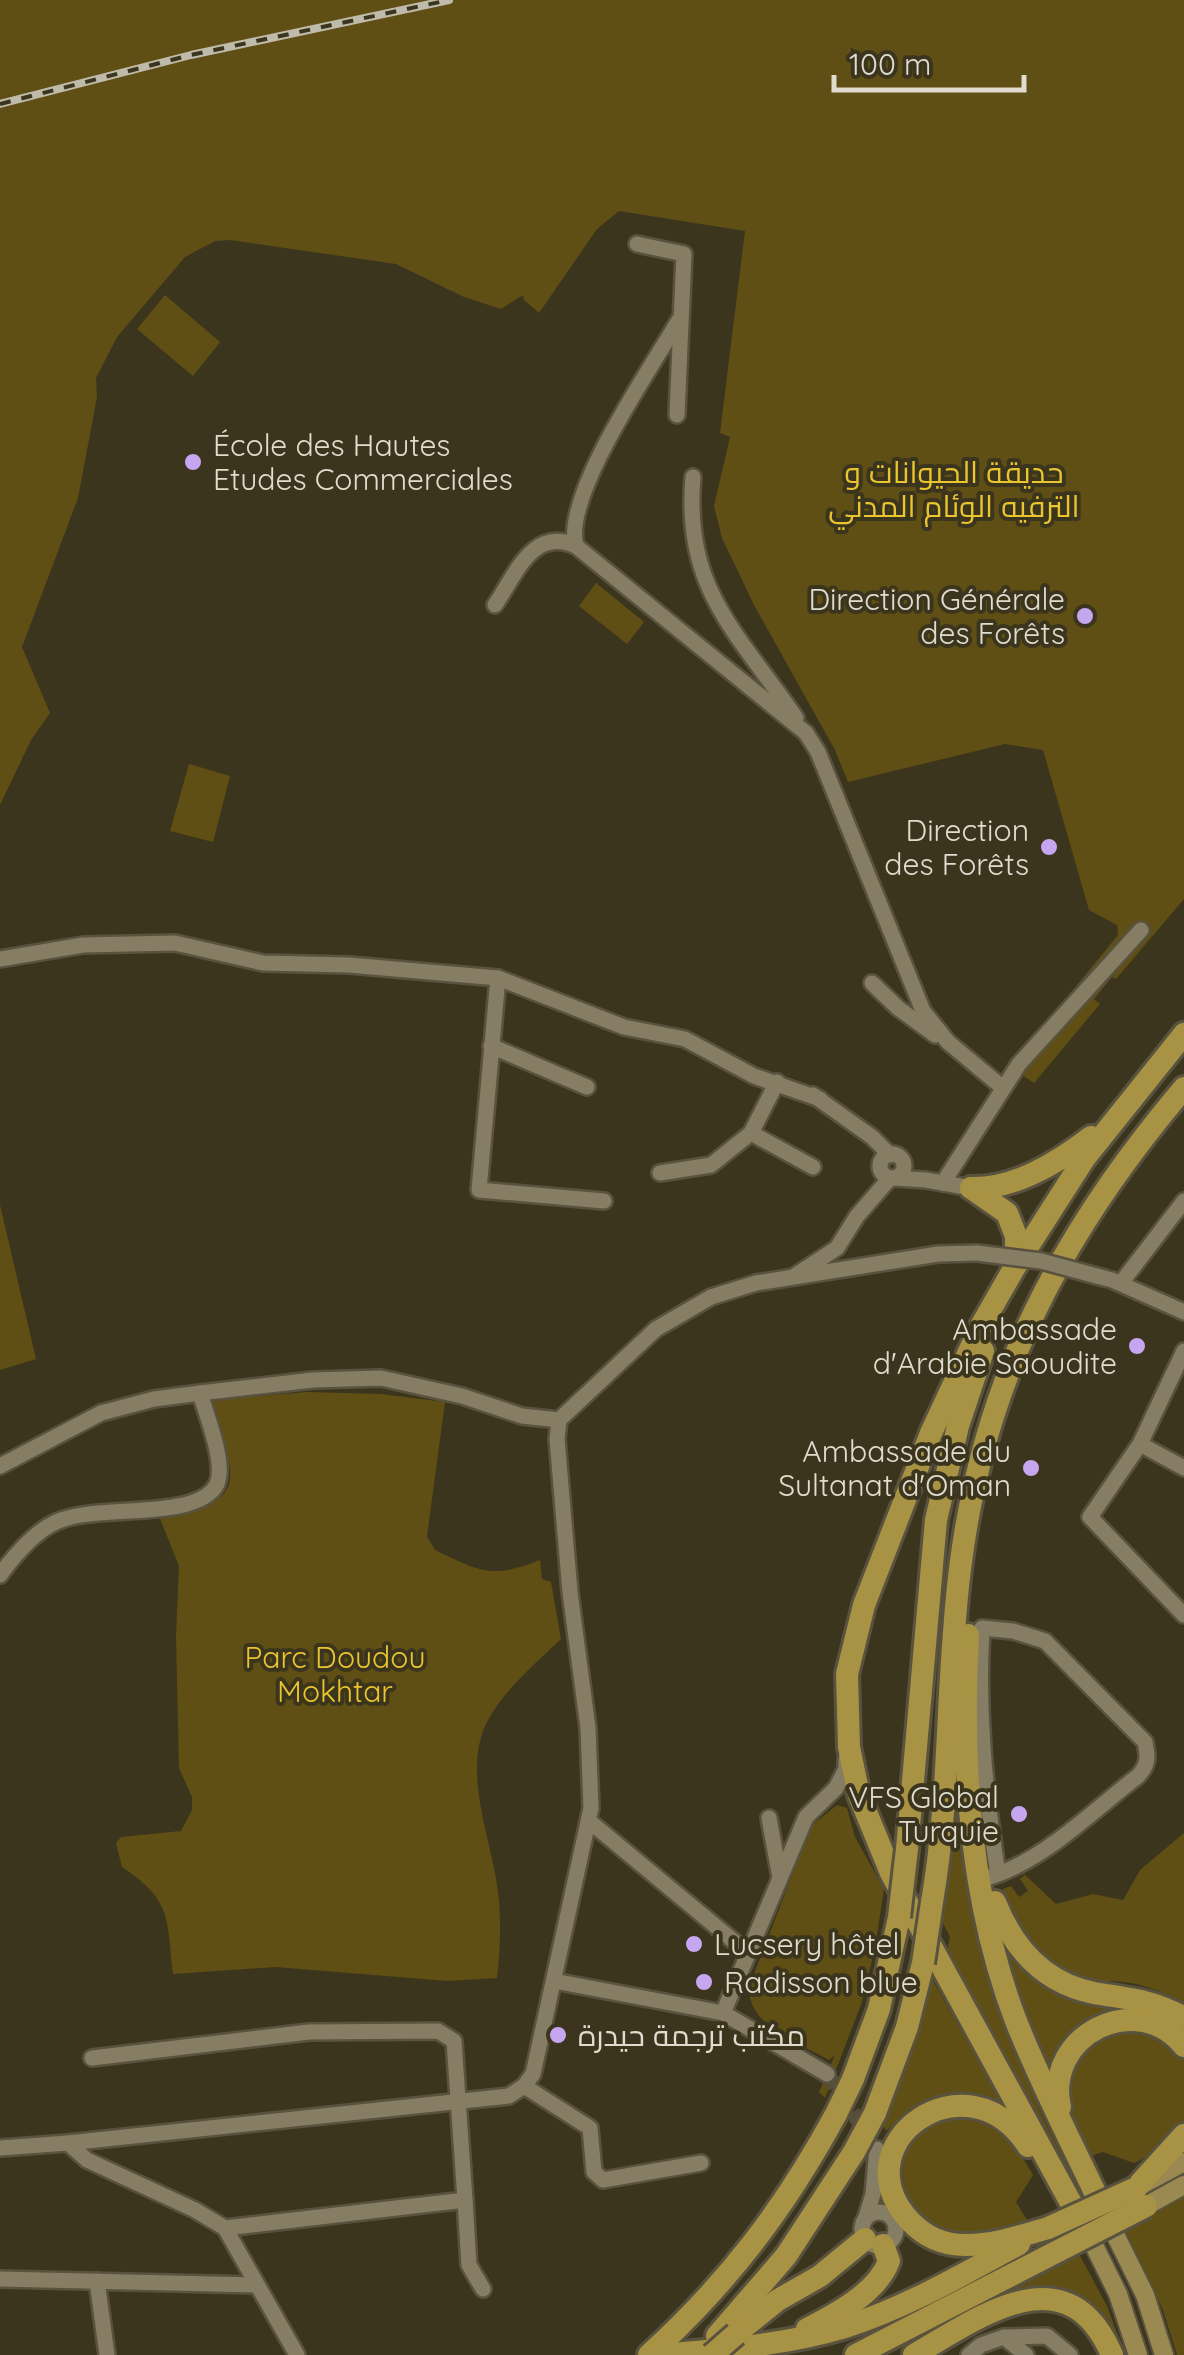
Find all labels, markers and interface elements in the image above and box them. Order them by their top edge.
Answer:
scale bar [834,30,1024,92]
text: 100 m [849,45,931,83]
place label: École des Hautes Etudes Commerciales [213,426,513,498]
marker: École des Hautes Etudes Commerciales [182,451,204,473]
park label: حديقة الحيوانات و الترفيه الوئام المدني [828,453,1080,530]
place label: Direction Générale des Forêts [808,580,1065,652]
marker: Direction Générale des Forêts [1074,605,1096,627]
place label: Direction des Forêts [884,811,1029,883]
marker: Direction des Forêts [1038,836,1060,858]
place label: Ambassade d'Arabie Saoudite [873,1310,1117,1382]
marker: Ambassade d'Arabie Saoudite [1126,1335,1148,1357]
place label: Ambassade du Sultanat d'Oman [778,1432,1011,1504]
marker: Ambassade du Sultanat d'Oman [1020,1457,1042,1479]
park label: Parc Doudou Mokhtar [245,1638,425,1710]
place label: VFS Global Turquie [848,1778,999,1850]
marker: VFS Global Turquie [1008,1803,1030,1825]
place label: Lucsery hôtel [714,1925,899,1963]
marker: Lucsery hôtel [683,1933,705,1955]
place label: Radisson blue [724,1963,918,2001]
marker: Radisson blue [693,1971,715,1993]
place label: مكتب ترجمة حيدرة [578,2016,805,2054]
marker: مكتب ترجمة حيدرة [547,2024,569,2046]

